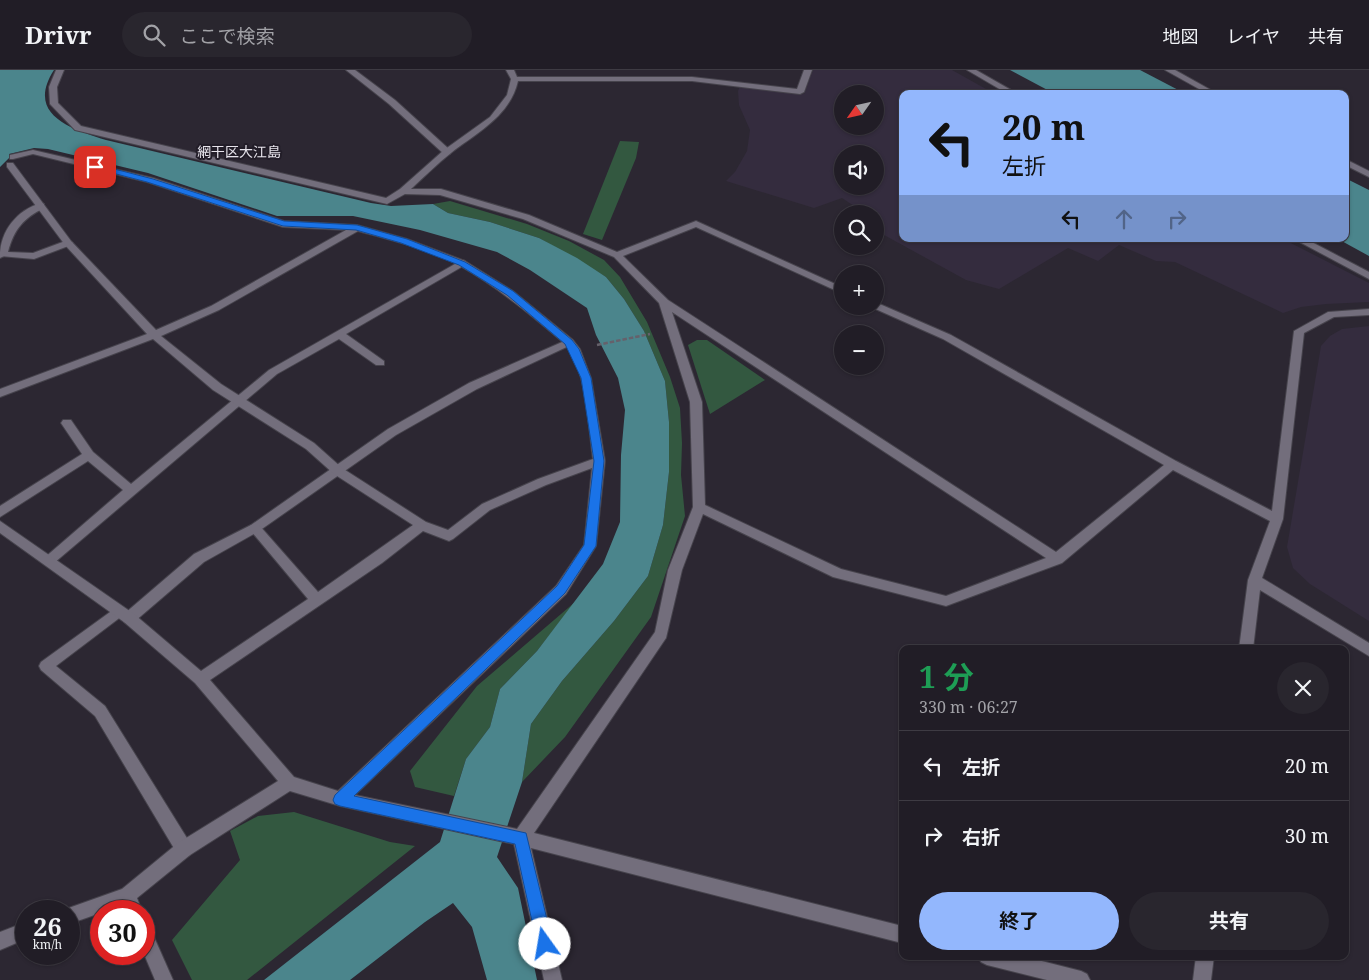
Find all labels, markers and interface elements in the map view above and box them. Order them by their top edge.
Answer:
search box [122,12,472,57]
text: Drivr [25,18,92,51]
icon: search [140,21,168,49]
text: ここで検索 [180,23,275,49]
text: 地図 [1163,24,1199,48]
text: レイヤ [1227,24,1280,48]
text: 共有 [1308,24,1344,48]
north arrow [834,85,884,135]
map controls [834,85,884,375]
text: 20 m [1002,103,1085,150]
icon: left [919,110,984,175]
district label: 網干区大江島 [197,142,281,161]
button: sound [834,145,884,195]
pin [74,146,116,188]
text: 左折 [1002,150,1046,180]
icon: arrive [81,153,109,181]
button: search [834,205,884,255]
icon: left [1057,205,1085,233]
icon: ahead [1110,205,1138,233]
icon: right [1163,205,1191,233]
button: + [834,265,884,315]
button: − [834,325,884,375]
text: 1 分 [919,656,974,697]
button: close [1277,662,1329,714]
text: 330 m · 06:27 [919,696,1018,718]
icon: left [919,752,947,780]
text: 20 m [1285,753,1329,779]
text: 左折 [962,754,1000,780]
icon: right [919,822,947,850]
text: 30 m [1285,823,1329,849]
text: 右折 [962,824,1000,850]
button: 終了 [919,892,1119,950]
button: 共有 [1129,892,1329,950]
speed limit sign: 30 [90,900,155,965]
text: 26 [33,909,62,943]
position arrow [518,917,570,969]
text: km/h [33,936,62,953]

